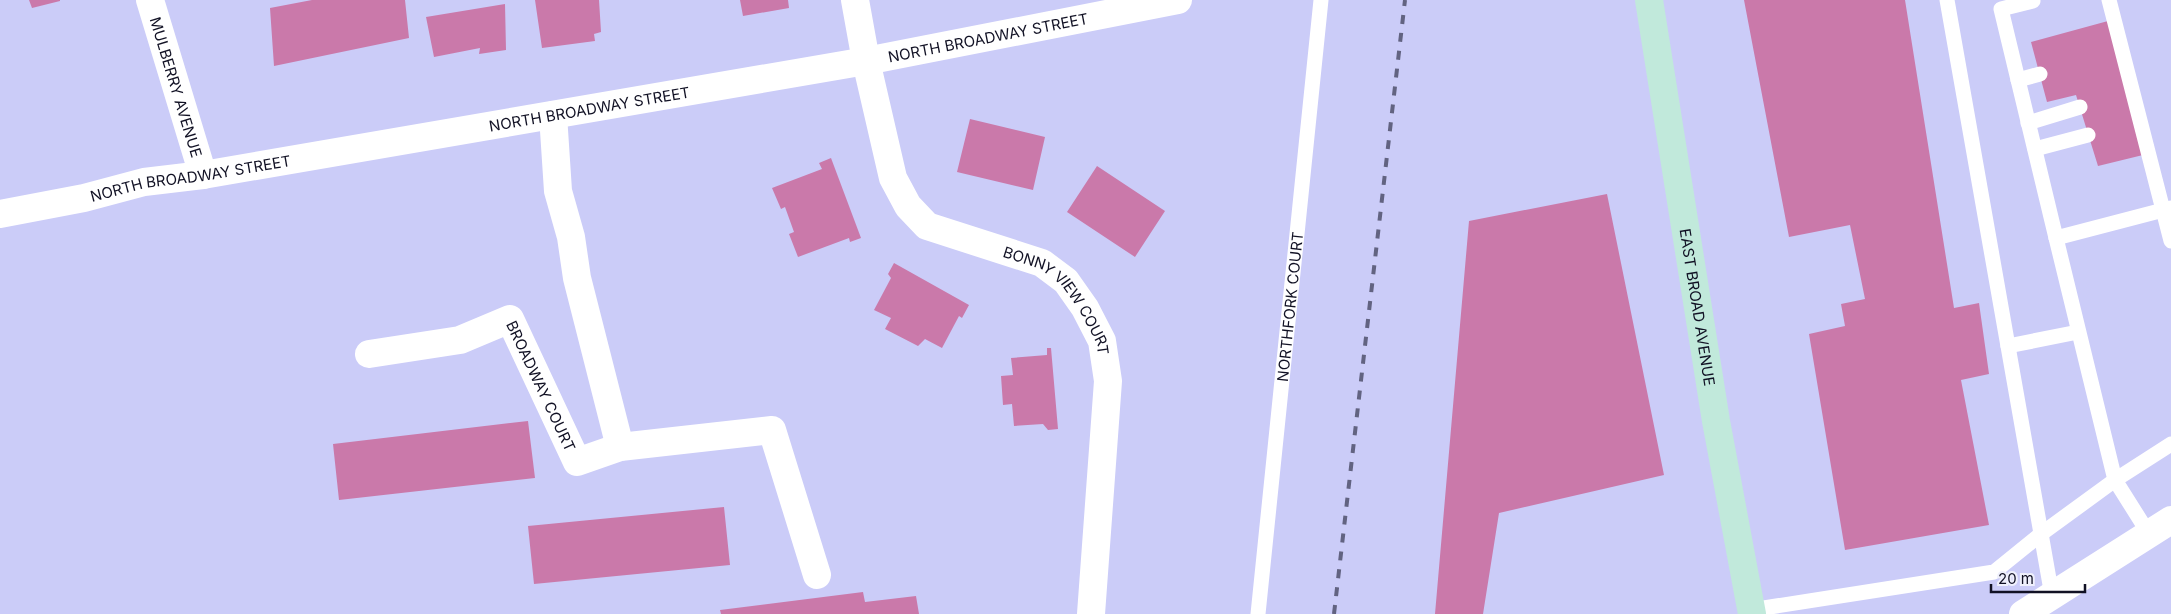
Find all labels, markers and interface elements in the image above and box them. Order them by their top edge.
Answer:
street label: NORTH BROADWAY STREET [886,8,1090,66]
street label: MULBERRY AVENUE [146,15,207,160]
street label: NORTH BROADWAY STREET [487,82,691,135]
street label: NORTH BROADWAY STREET [88,151,292,205]
street label: EAST BROAD AVENUE [1676,227,1720,387]
street label: NORTHFORK COURT [1272,231,1307,382]
street label: BONNY VIEW COURT [1001,242,1113,356]
street label: BROADWAY COURT [502,317,580,454]
scale bar [1991,562,2085,594]
text: 20 m [1998,569,2034,588]

